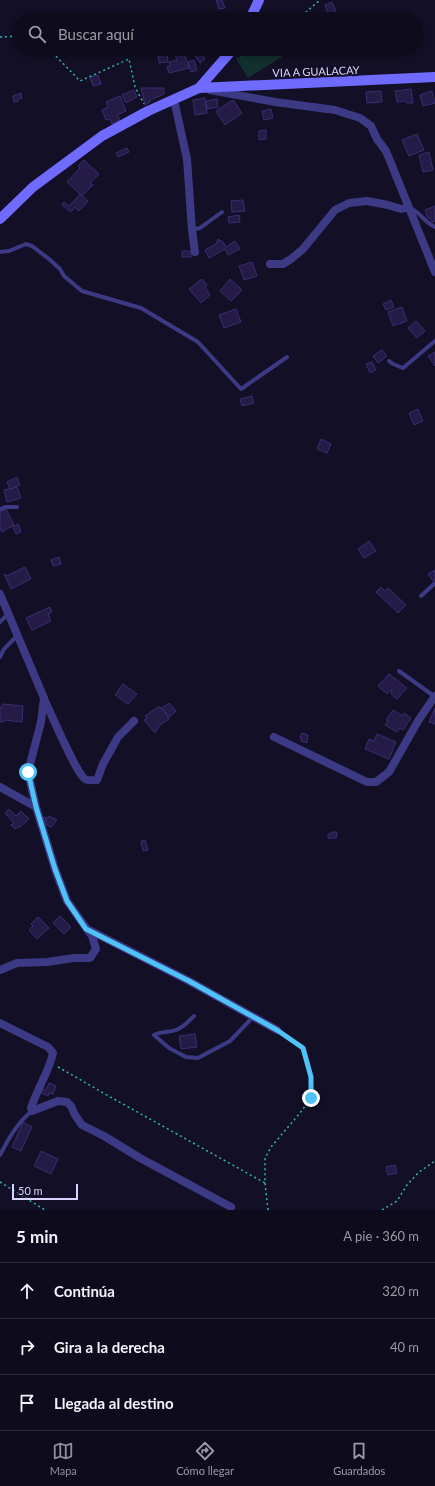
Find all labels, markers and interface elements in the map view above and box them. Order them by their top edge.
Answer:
search box [12,12,423,56]
icon: search [26,23,48,45]
text: Buscar aquí [58,25,134,43]
street label: VIA A GUALACAY [272,63,360,79]
route start [19,763,37,781]
route end [302,1089,320,1107]
scale bar [12,1182,78,1201]
text: 50 m [18,1184,43,1197]
text: 5 min [16,1226,58,1247]
text: A pie · 360 m [343,1228,419,1244]
icon: ahead [16,1280,38,1302]
text: Continúa [54,1282,115,1300]
text: 320 m [382,1283,419,1299]
icon: right [16,1336,38,1358]
text: Gira a la derecha [54,1338,165,1356]
text: 40 m [390,1339,419,1355]
icon: arrive [16,1392,38,1414]
text: Llegada al destino [54,1394,174,1412]
tab: Mapa [50,1440,77,1477]
tab: Cómo llegar [176,1440,234,1477]
tab: Guardados [333,1440,385,1477]

